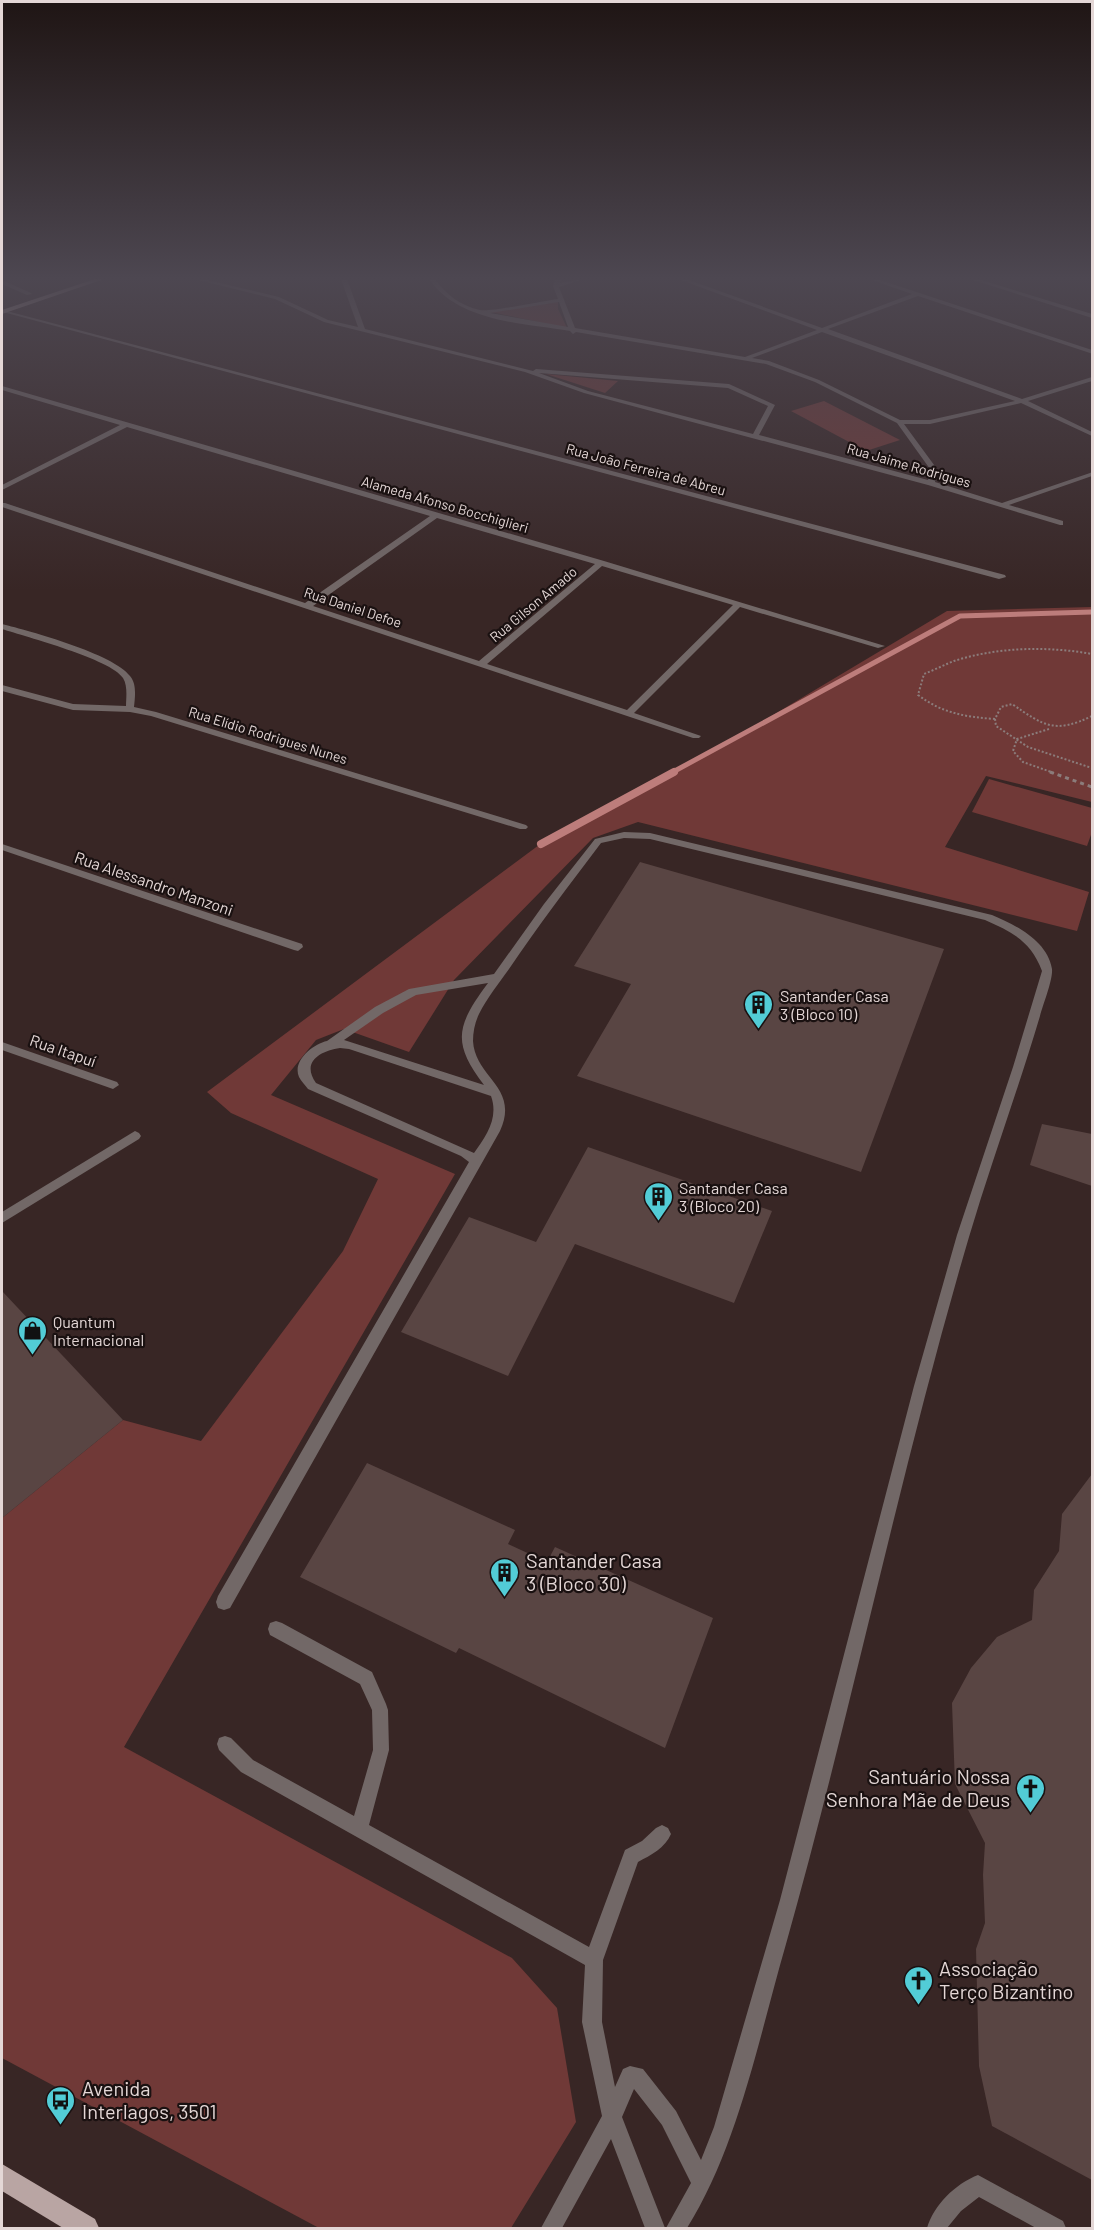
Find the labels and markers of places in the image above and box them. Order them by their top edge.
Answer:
place label: Santander Casa 3 (Bloco 10) [780,986,889,1023]
building icon: Santander Casa 3 (Bloco 10) [743,988,775,1030]
place label: Santander Casa 3 (Bloco 20) [679,1178,788,1215]
building icon: Santander Casa 3 (Bloco 20) [642,1180,674,1222]
place label: Quantum Internacional [53,1312,144,1349]
shop icon: Quantum Internacional [16,1314,48,1356]
place label: Santander Casa 3 (Bloco 30) [526,1548,662,1595]
building icon: Santander Casa 3 (Bloco 30) [489,1556,521,1598]
place label: Santuário Nossa Senhora Mãe de Deus [826,1764,1010,1811]
church icon: Santuário Nossa Senhora Mãe de Deus [1015,1772,1047,1814]
place label: Associação Terço Bizantino [939,1956,1074,2003]
church icon: Associação Terço Bizantino [902,1964,934,2006]
place label: Avenida Interlagos, 3501 [82,2076,217,2123]
bus stop icon: Avenida Interlagos, 3501 [45,2084,77,2126]

